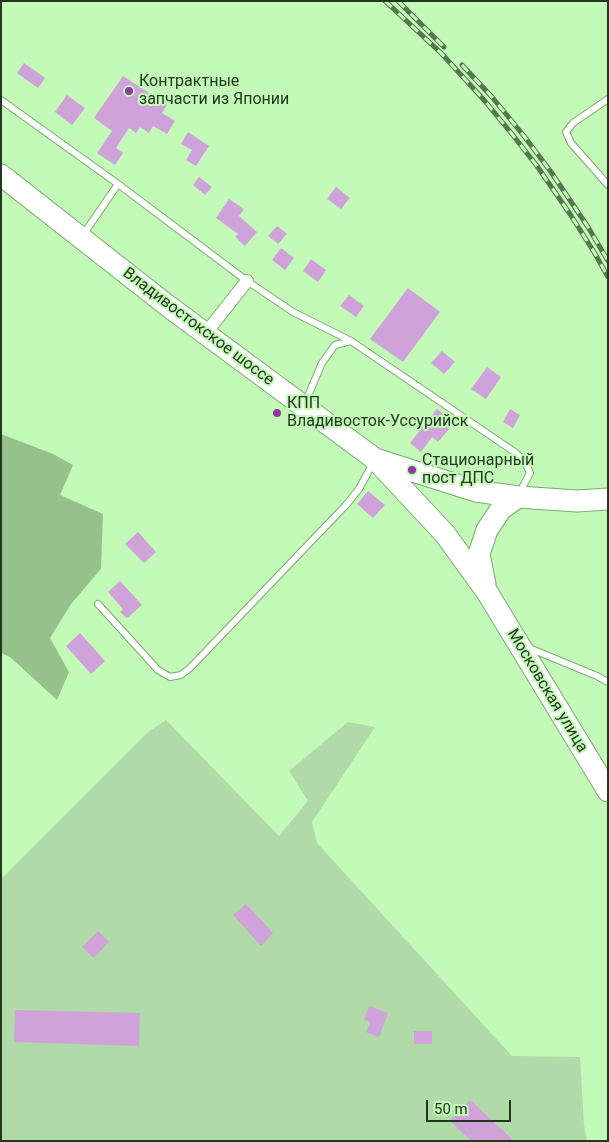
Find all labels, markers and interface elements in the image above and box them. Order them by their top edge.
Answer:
place label: Контрактные запчасти из Японии [139,72,289,110]
marker: Контрактные запчасти из Японии [123,85,135,97]
street label: Владивостокское шоссе [119,264,277,390]
place label: КПП Владивосток-Уссурийск [287,394,468,432]
marker: КПП Владивосток-Уссурийск [271,407,283,419]
place label: Стационарный пост ДПС [422,451,534,489]
marker: Стационарный пост ДПС [406,464,418,476]
street label: Московская улица [503,626,591,756]
scale bar [429,1090,514,1122]
text: 50 m [434,1100,468,1118]

